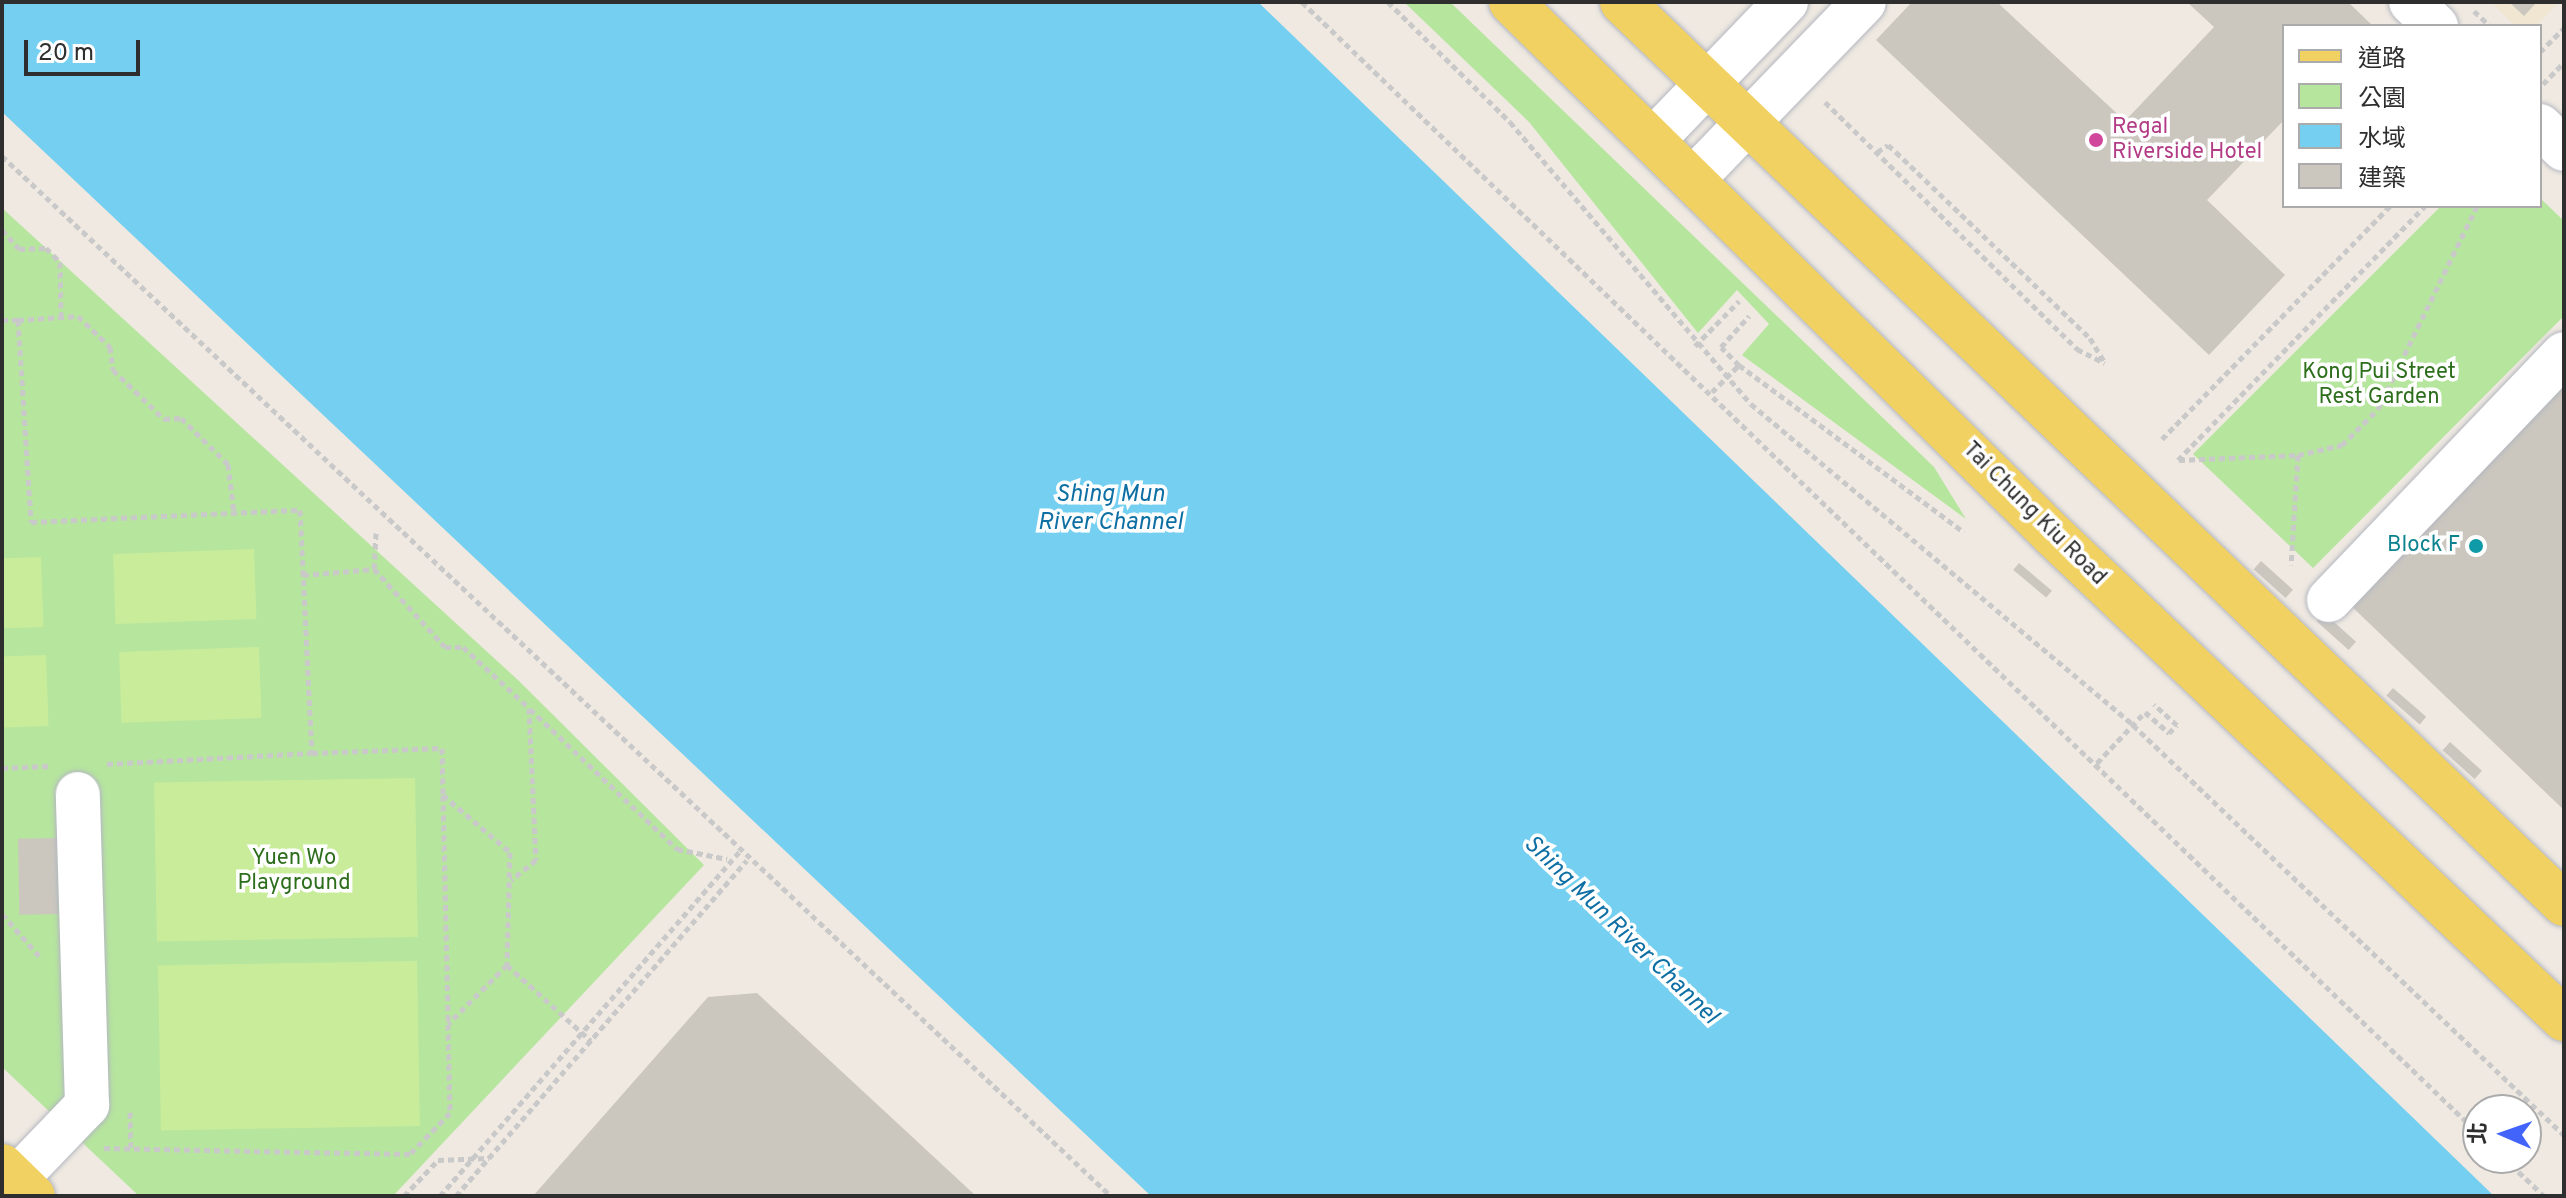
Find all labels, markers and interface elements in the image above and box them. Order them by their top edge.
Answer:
scale bar [28,24,144,74]
legend [2282,24,2542,208]
text: 20 m [38,39,94,69]
text: 道路 [2358,45,2406,75]
text: 公園 [2358,85,2406,115]
place label: Regal Riverside Hotel [2112,114,2262,166]
text: 水域 [2358,125,2406,155]
marker: Regal Riverside Hotel [2087,131,2105,149]
text: 建築 [2358,165,2406,195]
park label: Kong Pui Street Rest Garden [2302,359,2456,410]
street label: Tai Chung Kiu Road [1957,437,2111,591]
water label: Shing Mun River Channel [1037,482,1183,538]
place label: Block F [2387,533,2460,559]
marker: Block F [2467,537,2485,555]
water label: Shing Mun River Channel [1517,830,1723,1032]
park label: Yuen Wo Playground [237,845,351,896]
north arrow [2462,1094,2542,1174]
text: 北 [2466,1122,2493,1145]

